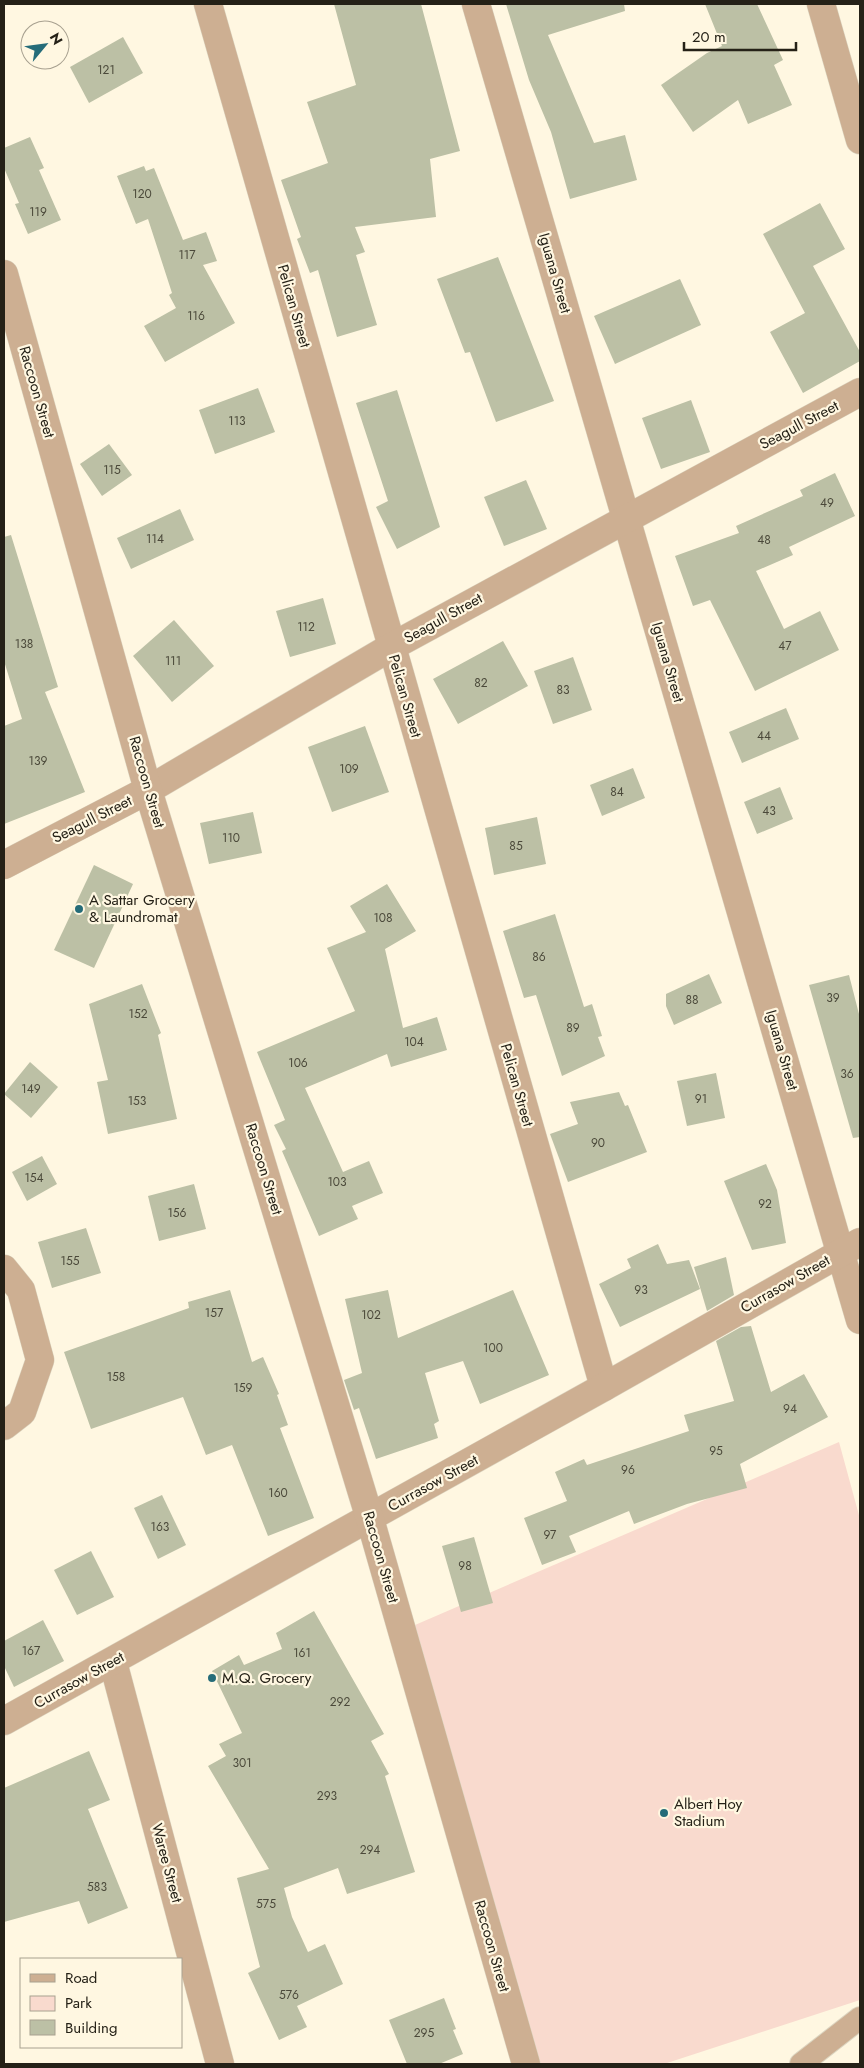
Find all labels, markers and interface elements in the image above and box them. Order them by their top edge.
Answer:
north arrow [20,20,70,70]
scale bar [684,20,796,52]
text: 20 m [692,26,726,48]
text: N [45,29,68,48]
house number: 121 [97,61,115,79]
house number: 120 [132,185,152,203]
house number: 119 [29,203,47,221]
street label: Iguana Street [533,230,577,316]
house number: 117 [178,246,196,264]
street label: Pelican Street [272,262,316,350]
house number: 116 [187,307,205,325]
street label: Raccoon Street [13,344,61,441]
street label: Seagull Street [756,395,843,455]
house number: 113 [228,412,246,430]
house number: 115 [103,461,121,479]
house number: 49 [820,494,834,512]
house number: 114 [146,530,164,548]
house number: 48 [757,531,771,549]
street label: Seagull Street [400,587,487,649]
house number: 112 [297,618,315,636]
street label: Iguana Street [646,619,690,705]
house number: 138 [15,635,33,653]
house number: 47 [778,637,792,655]
house number: 111 [165,652,181,670]
street label: Pelican Street [383,652,427,740]
house number: 82 [474,674,488,692]
house number: 83 [556,681,570,699]
house number: 44 [757,727,771,745]
street label: Raccoon Street [123,734,171,831]
house number: 139 [29,752,48,770]
house number: 109 [339,760,359,778]
house number: 84 [610,783,624,801]
street label: Seagull Street [48,789,136,849]
house number: 43 [762,802,776,820]
house number: 110 [222,829,240,847]
house number: 85 [509,837,523,855]
place label: A Sattar Grocery & Laundromat [89,889,195,928]
marker: A Sattar Grocery & Laundromat [73,903,85,915]
house number: 108 [373,909,393,927]
house number: 86 [532,948,546,966]
house number: 39 [826,989,840,1007]
house number: 88 [685,991,699,1009]
house number: 152 [129,1005,148,1023]
street label: Iguana Street [760,1007,804,1093]
house number: 89 [566,1019,580,1037]
house number: 104 [404,1033,424,1051]
street label: Pelican Street [495,1041,539,1129]
house number: 106 [288,1054,308,1072]
house number: 36 [840,1065,854,1083]
house number: 149 [21,1080,41,1098]
house number: 91 [695,1090,707,1108]
house number: 153 [128,1092,147,1110]
street label: Raccoon Street [240,1121,288,1218]
house number: 90 [591,1134,605,1152]
house number: 154 [24,1169,44,1187]
house number: 103 [327,1173,347,1191]
house number: 92 [758,1195,772,1213]
house number: 156 [167,1204,187,1222]
street label: Currasow Street [736,1249,834,1319]
house number: 155 [61,1252,80,1270]
house number: 93 [634,1281,648,1299]
house number: 157 [205,1304,224,1322]
house number: 102 [361,1306,381,1324]
house number: 100 [483,1339,503,1357]
house number: 158 [107,1368,125,1386]
house number: 159 [233,1379,253,1397]
house number: 94 [783,1400,797,1418]
house number: 95 [709,1442,723,1460]
street label: Currasow Street [384,1449,482,1517]
house number: 96 [621,1461,635,1479]
house number: 160 [268,1484,288,1502]
street label: Raccoon Street [357,1509,405,1606]
house number: 163 [151,1518,170,1536]
house number: 97 [544,1526,557,1544]
house number: 98 [458,1557,472,1575]
house number: 167 [22,1642,41,1660]
house number: 161 [293,1644,311,1662]
street label: Currasow Street [30,1646,128,1714]
place label: M.Q. Grocery [222,1667,312,1689]
marker: M.Q. Grocery [206,1672,218,1684]
house number: 292 [330,1693,350,1711]
house number: 301 [232,1754,252,1772]
house number: 293 [317,1787,338,1805]
place label: Albert Hoy Stadium [674,1793,743,1832]
marker: Albert Hoy Stadium [658,1807,670,1819]
street label: Waree Street [146,1821,188,1905]
house number: 294 [360,1841,380,1859]
house number: 583 [87,1878,107,1896]
house number: 575 [256,1895,276,1913]
street label: Raccoon Street [468,1898,516,1995]
legend [20,1958,182,2048]
text: Road [65,1967,97,1989]
house number: 576 [279,1986,299,2004]
text: Park [65,1992,92,2014]
text: Building [65,2017,117,2039]
house number: 295 [414,2024,434,2042]

